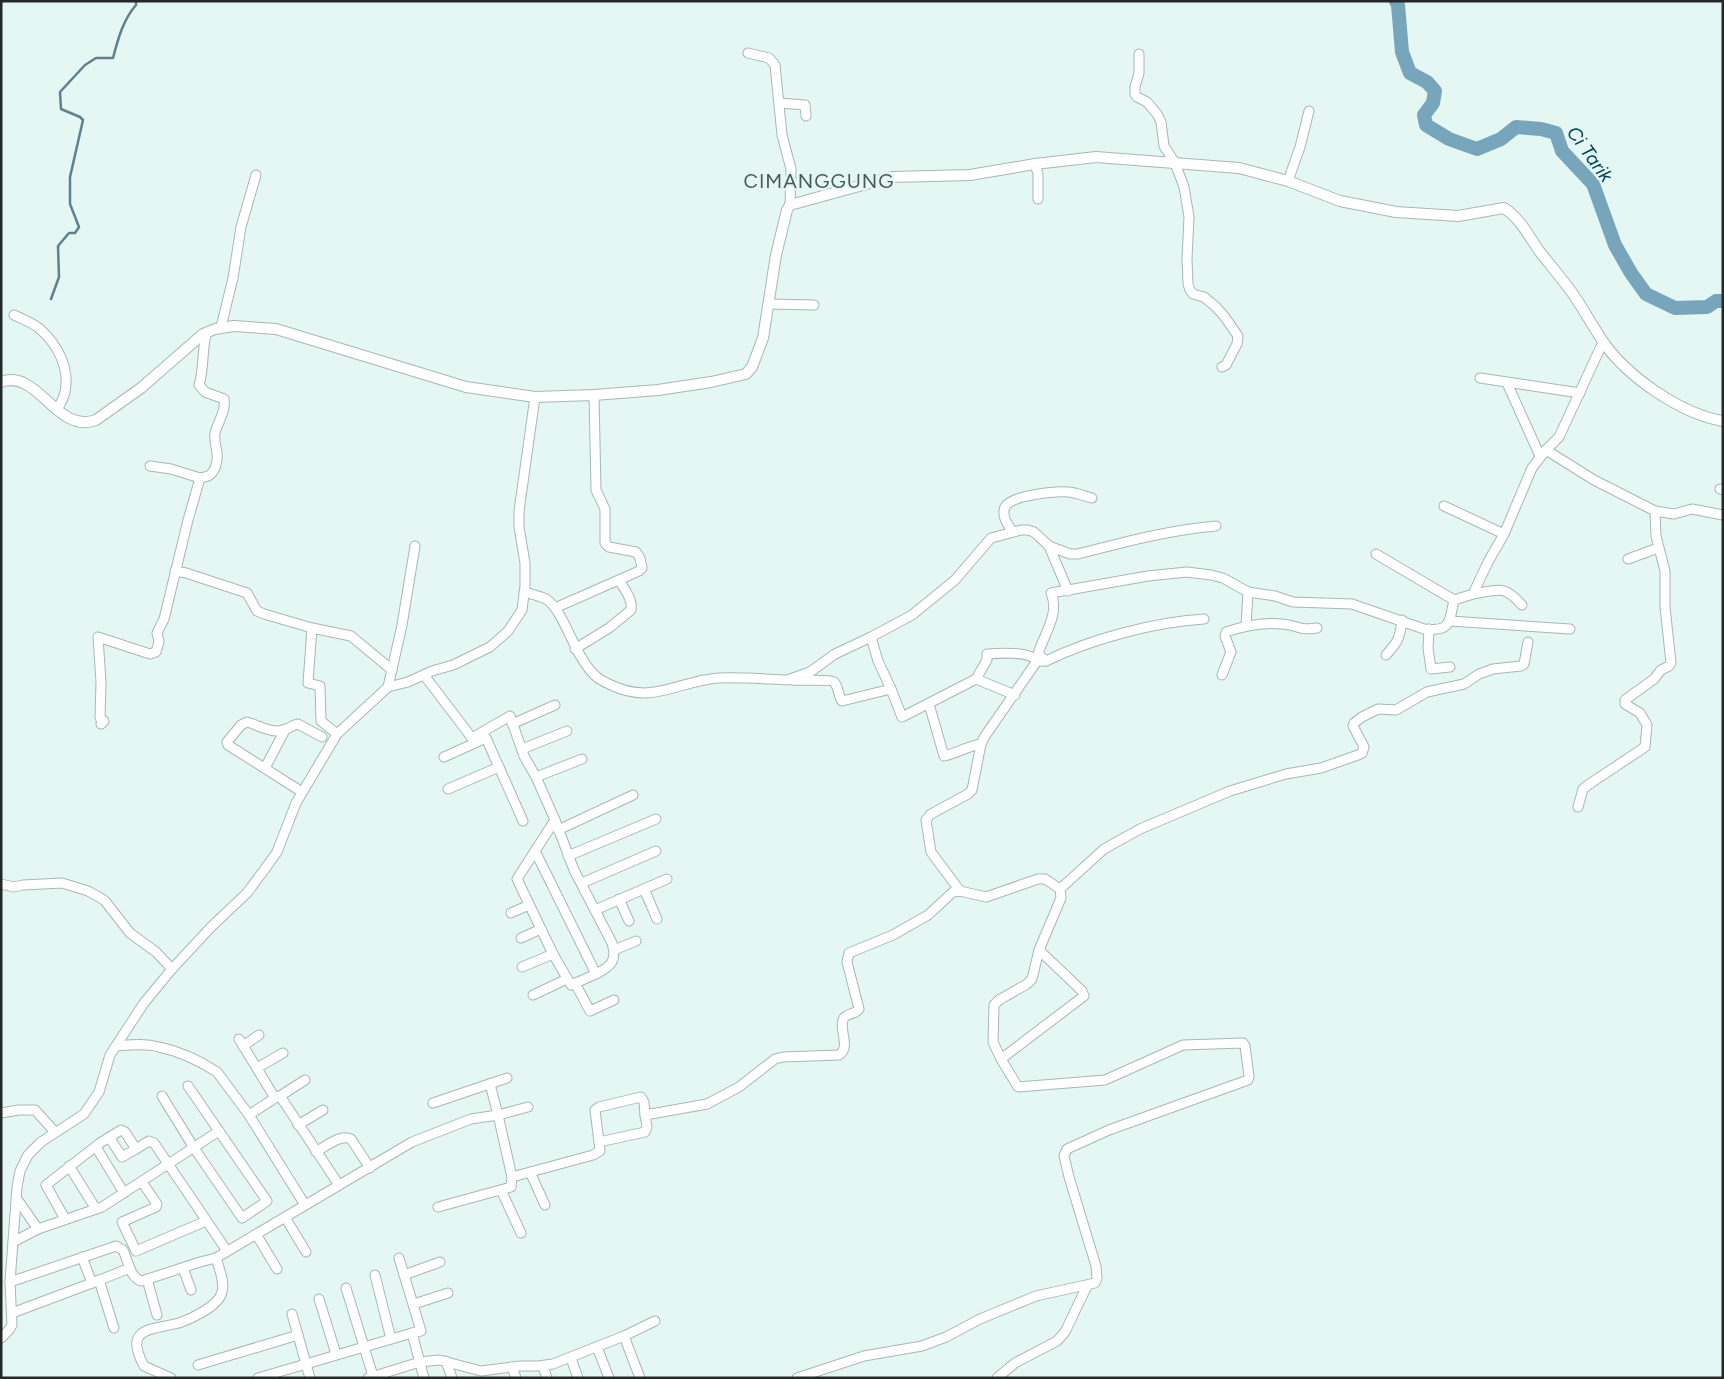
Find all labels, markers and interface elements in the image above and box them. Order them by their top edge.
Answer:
water label: Ci Tarik [1562,122,1618,187]
district label: CIMANGGUNG [744,169,895,193]

